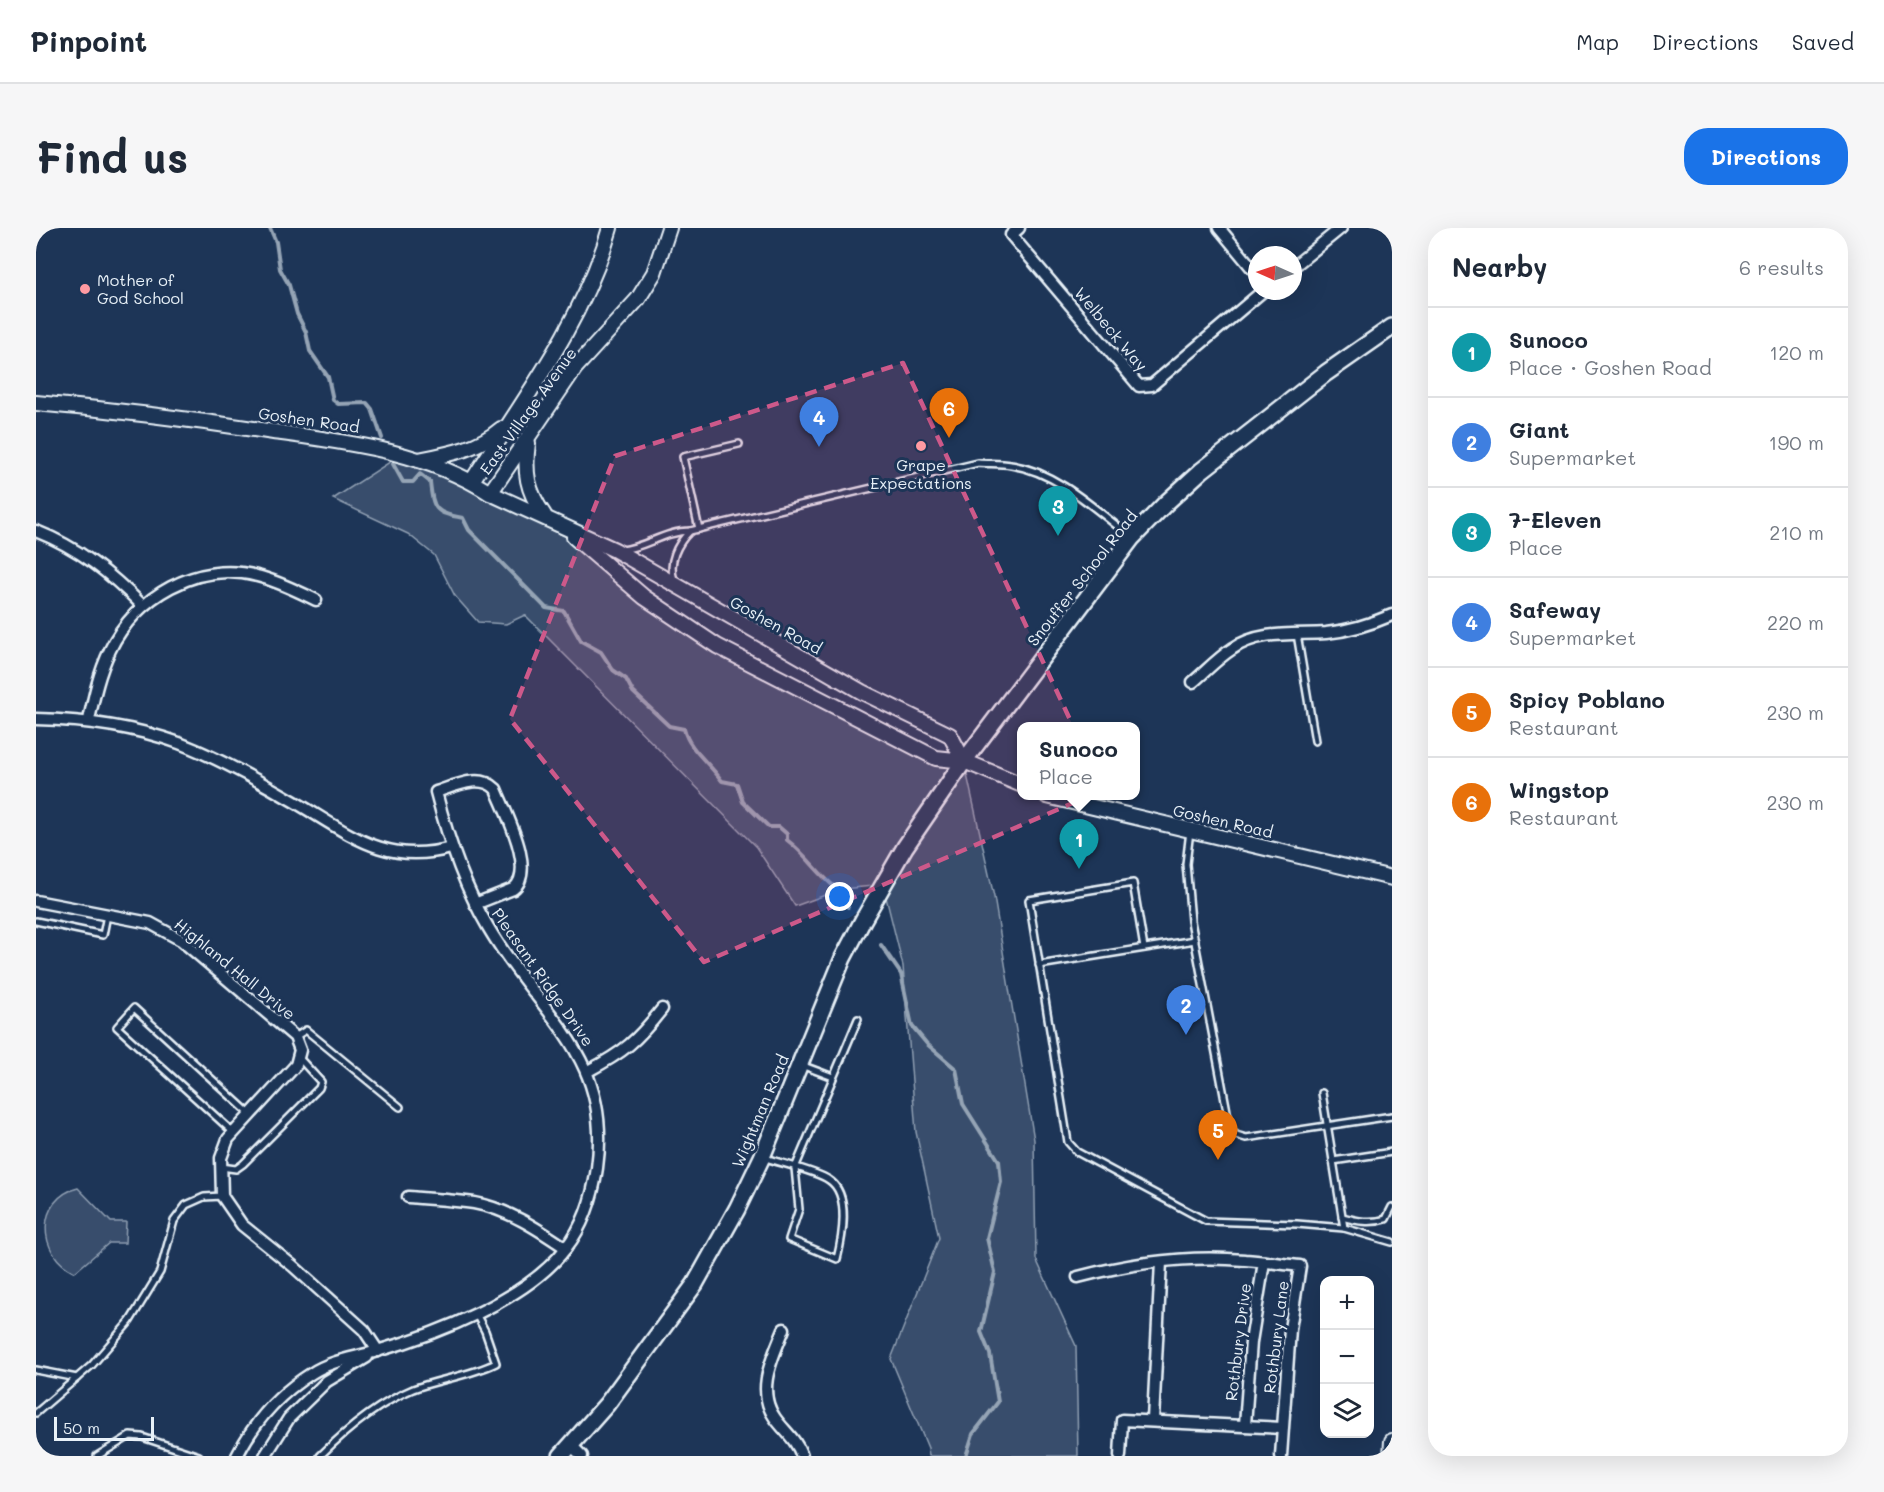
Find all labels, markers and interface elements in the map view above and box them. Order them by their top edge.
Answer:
text: Pinpoint [30,23,147,59]
text: Map [1576,28,1619,55]
text: Directions [1652,28,1759,55]
text: Saved [1792,28,1854,55]
button: Directions [1684,128,1848,185]
text: Find us [36,129,188,184]
north arrow [1248,246,1302,300]
text: Nearby [1452,250,1547,284]
text: 6 results [1739,254,1824,280]
place label: Mother of God School [97,269,184,308]
marker: Mother of God School [78,282,92,296]
street label: Welbeck Way [1070,282,1153,375]
text: Sunoco [1509,325,1588,354]
text: 1 [1467,339,1476,365]
text: 120 m [1769,339,1824,365]
street label: East Village Avenue [474,343,581,478]
text: Place · Goshen Road [1509,354,1712,380]
pin: 6 [930,388,968,438]
pin: 4 [800,398,838,447]
street label: Goshen Road [257,402,361,437]
text: Giant [1509,415,1569,444]
text: 2 [1466,429,1477,455]
text: 190 m [1769,429,1824,455]
marker: Grape Expectations [914,439,928,453]
text: Supermarket [1509,444,1636,470]
place label: Grape Expectations [870,454,972,493]
pin: 3 [1038,486,1078,536]
street label: Snouffer School Road [1022,505,1141,650]
text: 7-Eleven [1509,505,1601,534]
text: 3 [1466,519,1478,545]
text: 210 m [1769,519,1824,545]
text: Place [1509,534,1563,560]
street label: Goshen Road [727,591,826,658]
text: Safeway [1509,595,1601,624]
text: 4 [1465,609,1478,635]
text: 220 m [1767,609,1824,635]
text: Supermarket [1509,624,1636,650]
text: Spicy Poblano [1509,685,1665,714]
text: 5 [1466,699,1477,725]
text: 230 m [1766,699,1824,725]
text: Restaurant [1509,714,1619,740]
popup [1017,722,1140,800]
text: Sunoco [1039,734,1118,763]
text: Place [1039,763,1093,789]
text: Wingstop [1509,775,1609,804]
text: 6 [1465,789,1478,815]
text: 230 m [1766,789,1824,815]
street label: Goshen Road [1171,799,1275,842]
text: Restaurant [1509,804,1619,830]
pin: 1 [1060,820,1098,869]
your location [825,882,854,911]
street label: Pleasant Ridge Drive [488,903,599,1050]
street label: Highland Hall Drive [171,913,300,1024]
pin: 2 [1166,986,1206,1035]
street label: Wightman Road [726,1051,793,1171]
pin: 5 [1198,1110,1238,1160]
map controls [1320,1276,1374,1438]
button: + [1320,1276,1374,1330]
street label: Rothbury Lane [1258,1279,1293,1395]
street label: Rothbury Drive [1220,1282,1255,1402]
button: − [1320,1330,1374,1384]
button: layers [1320,1384,1374,1438]
scale bar [54,1414,154,1442]
text: 50 m [63,1417,100,1438]

